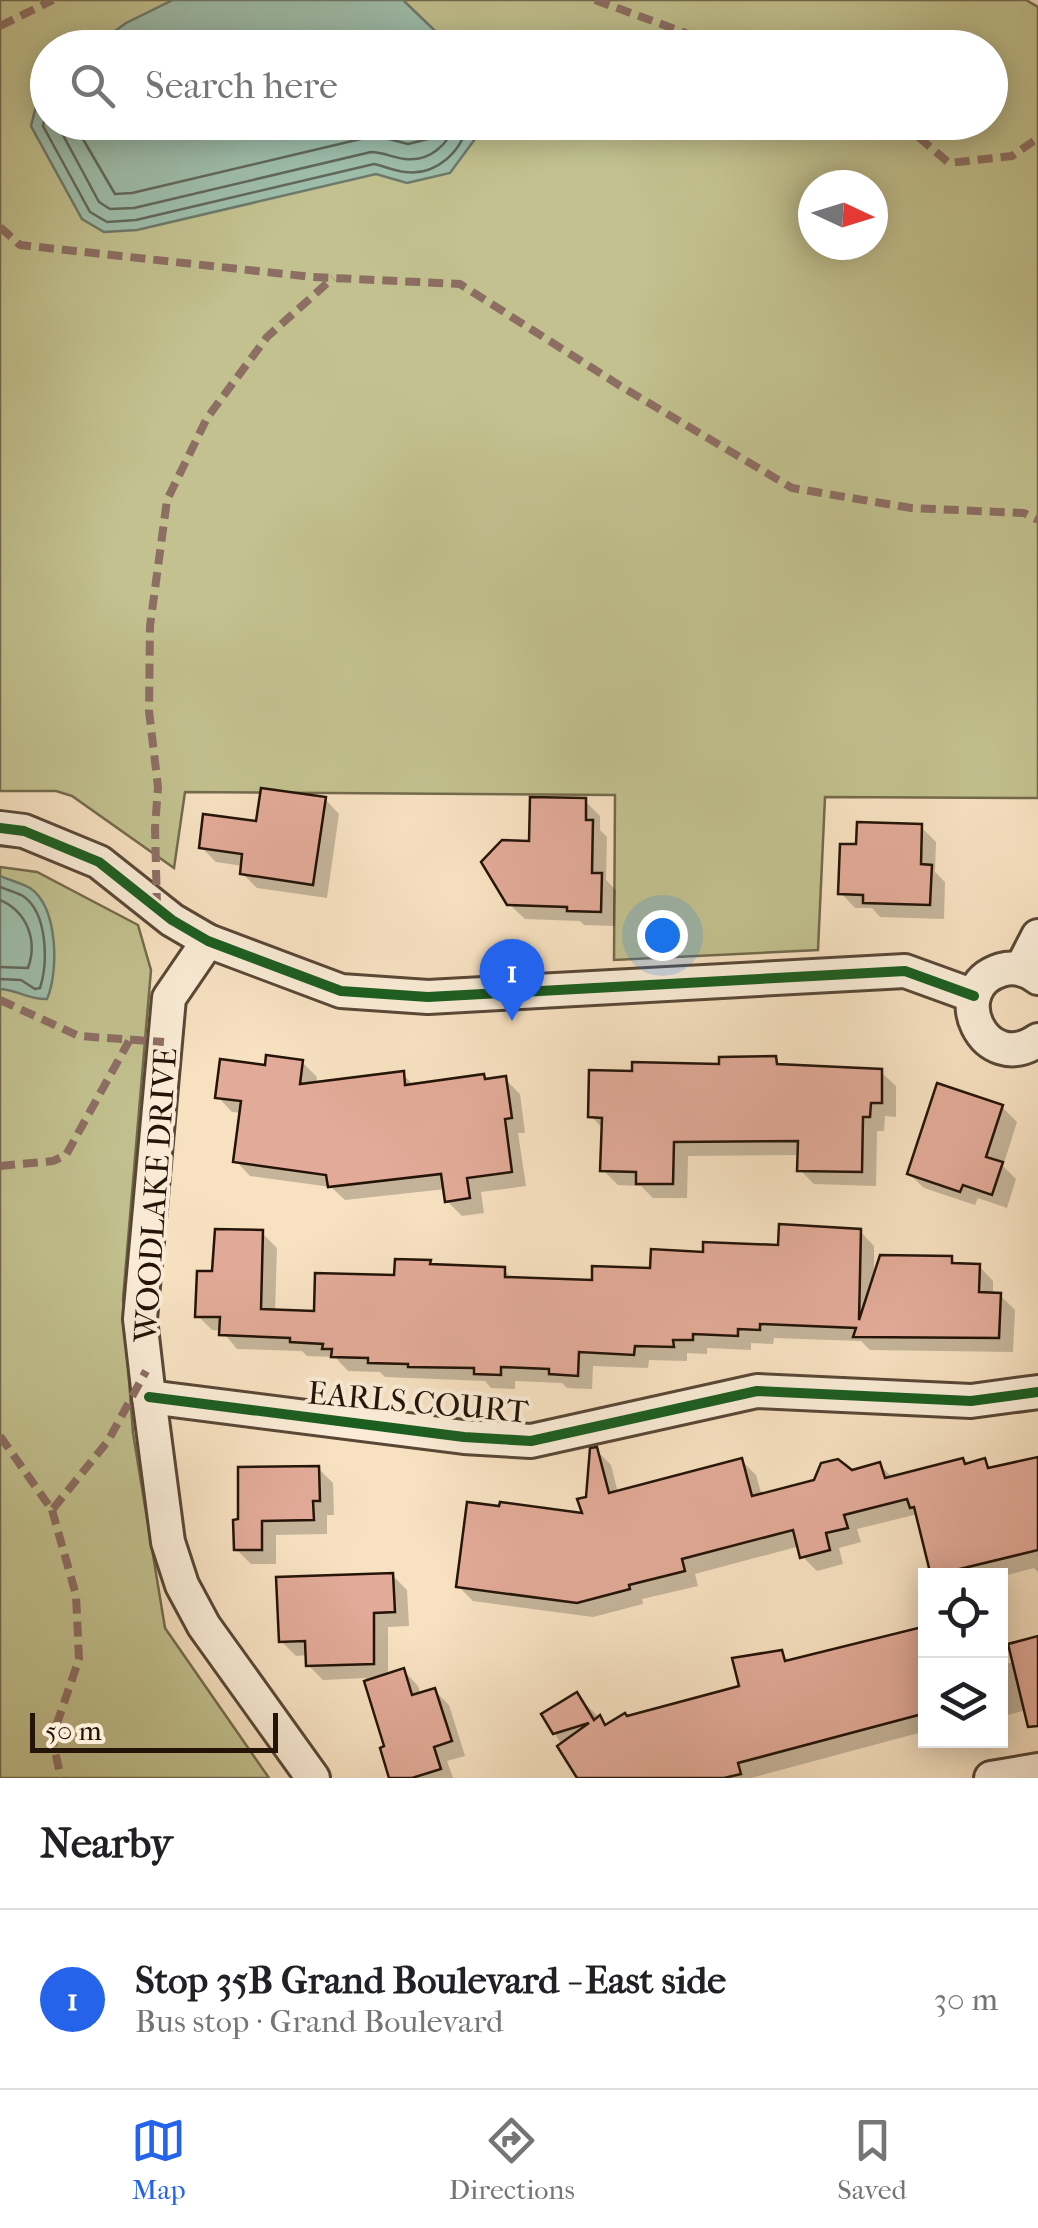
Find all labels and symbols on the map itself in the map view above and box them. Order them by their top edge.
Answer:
north arrow [798,170,888,260]
your location [637,910,688,961]
pin: 1 [480,938,544,1021]
street label: WOODLAKE DRIVE [127,1046,184,1345]
street label: EARLS COURT [306,1374,530,1431]
scale bar [30,1708,278,1752]

